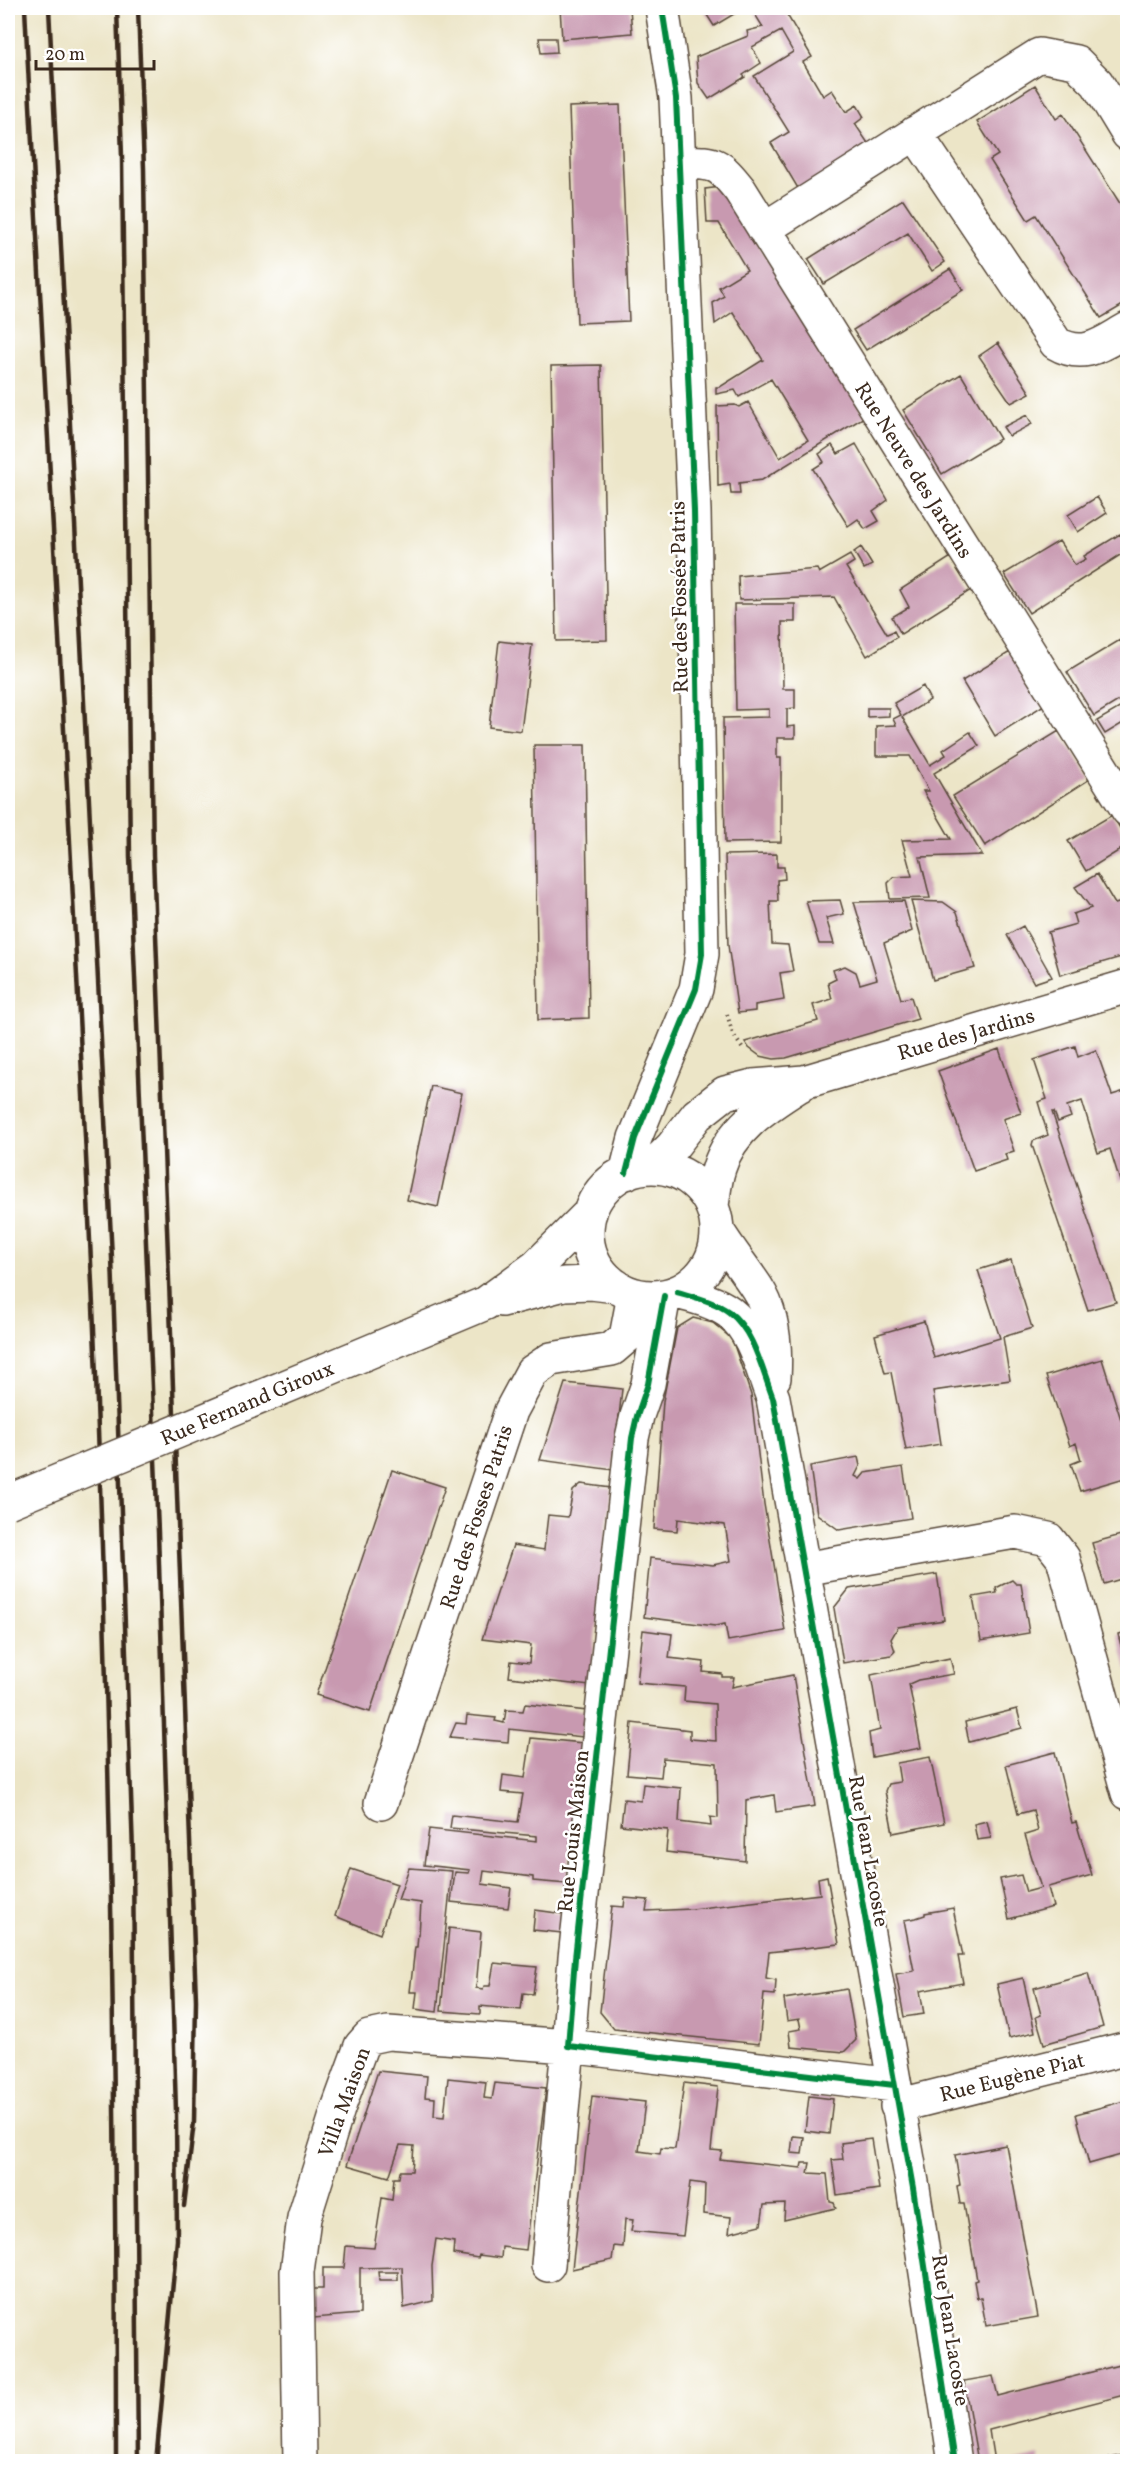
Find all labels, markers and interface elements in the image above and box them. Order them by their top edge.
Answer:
scale bar [36,33,154,71]
text: 20 m [45,43,85,68]
street label: Rue Neuve des Jardins [847,377,979,565]
street label: Rue des Fossés Patris [664,501,697,693]
street label: Rue des Jardins [895,1002,1038,1069]
street label: Rue Fernand Giroux [156,1355,339,1454]
street label: Rue des Fosses Patris [434,1422,521,1613]
street label: Rue Louis Maison [552,1748,597,1914]
street label: Rue Jean Lacoste [840,1773,895,1929]
street label: Villa Maison [312,2043,379,2162]
street label: Rue Eugène Piat [937,2046,1088,2110]
street label: Rue Jean Lacoste [923,2252,976,2408]

